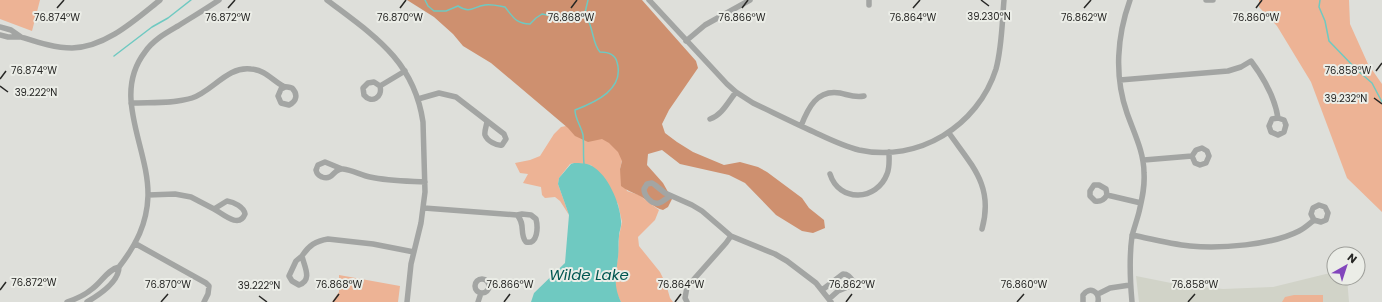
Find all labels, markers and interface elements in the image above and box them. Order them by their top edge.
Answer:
text: 39.230°N [967,9,1011,24]
text: 76.874°W [34,10,80,25]
text: 76.872°W [205,10,251,25]
text: 76.870°W [377,10,423,25]
text: 76.868°W [548,10,595,25]
text: 76.866°W [719,10,766,25]
text: 76.864°W [890,10,937,25]
text: 76.862°W [1061,10,1107,25]
text: 76.860°W [1233,10,1280,25]
text: 76.874°W [11,63,57,78]
text: 76.858°W [1325,63,1372,78]
text: 39.222°N [15,85,57,100]
text: 39.232°N [1325,91,1367,106]
north arrow [1326,246,1366,286]
text: N [1344,249,1361,267]
water label: Wilde Lake [549,264,629,285]
text: 76.872°W [11,275,57,290]
text: 76.870°W [145,277,191,292]
text: 76.868°W [316,277,363,292]
text: 76.866°W [487,277,534,292]
text: 76.864°W [658,277,705,292]
text: 76.862°W [829,277,875,292]
text: 76.860°W [1001,277,1048,292]
text: 76.858°W [1172,277,1219,292]
text: 39.222°N [238,278,280,293]

